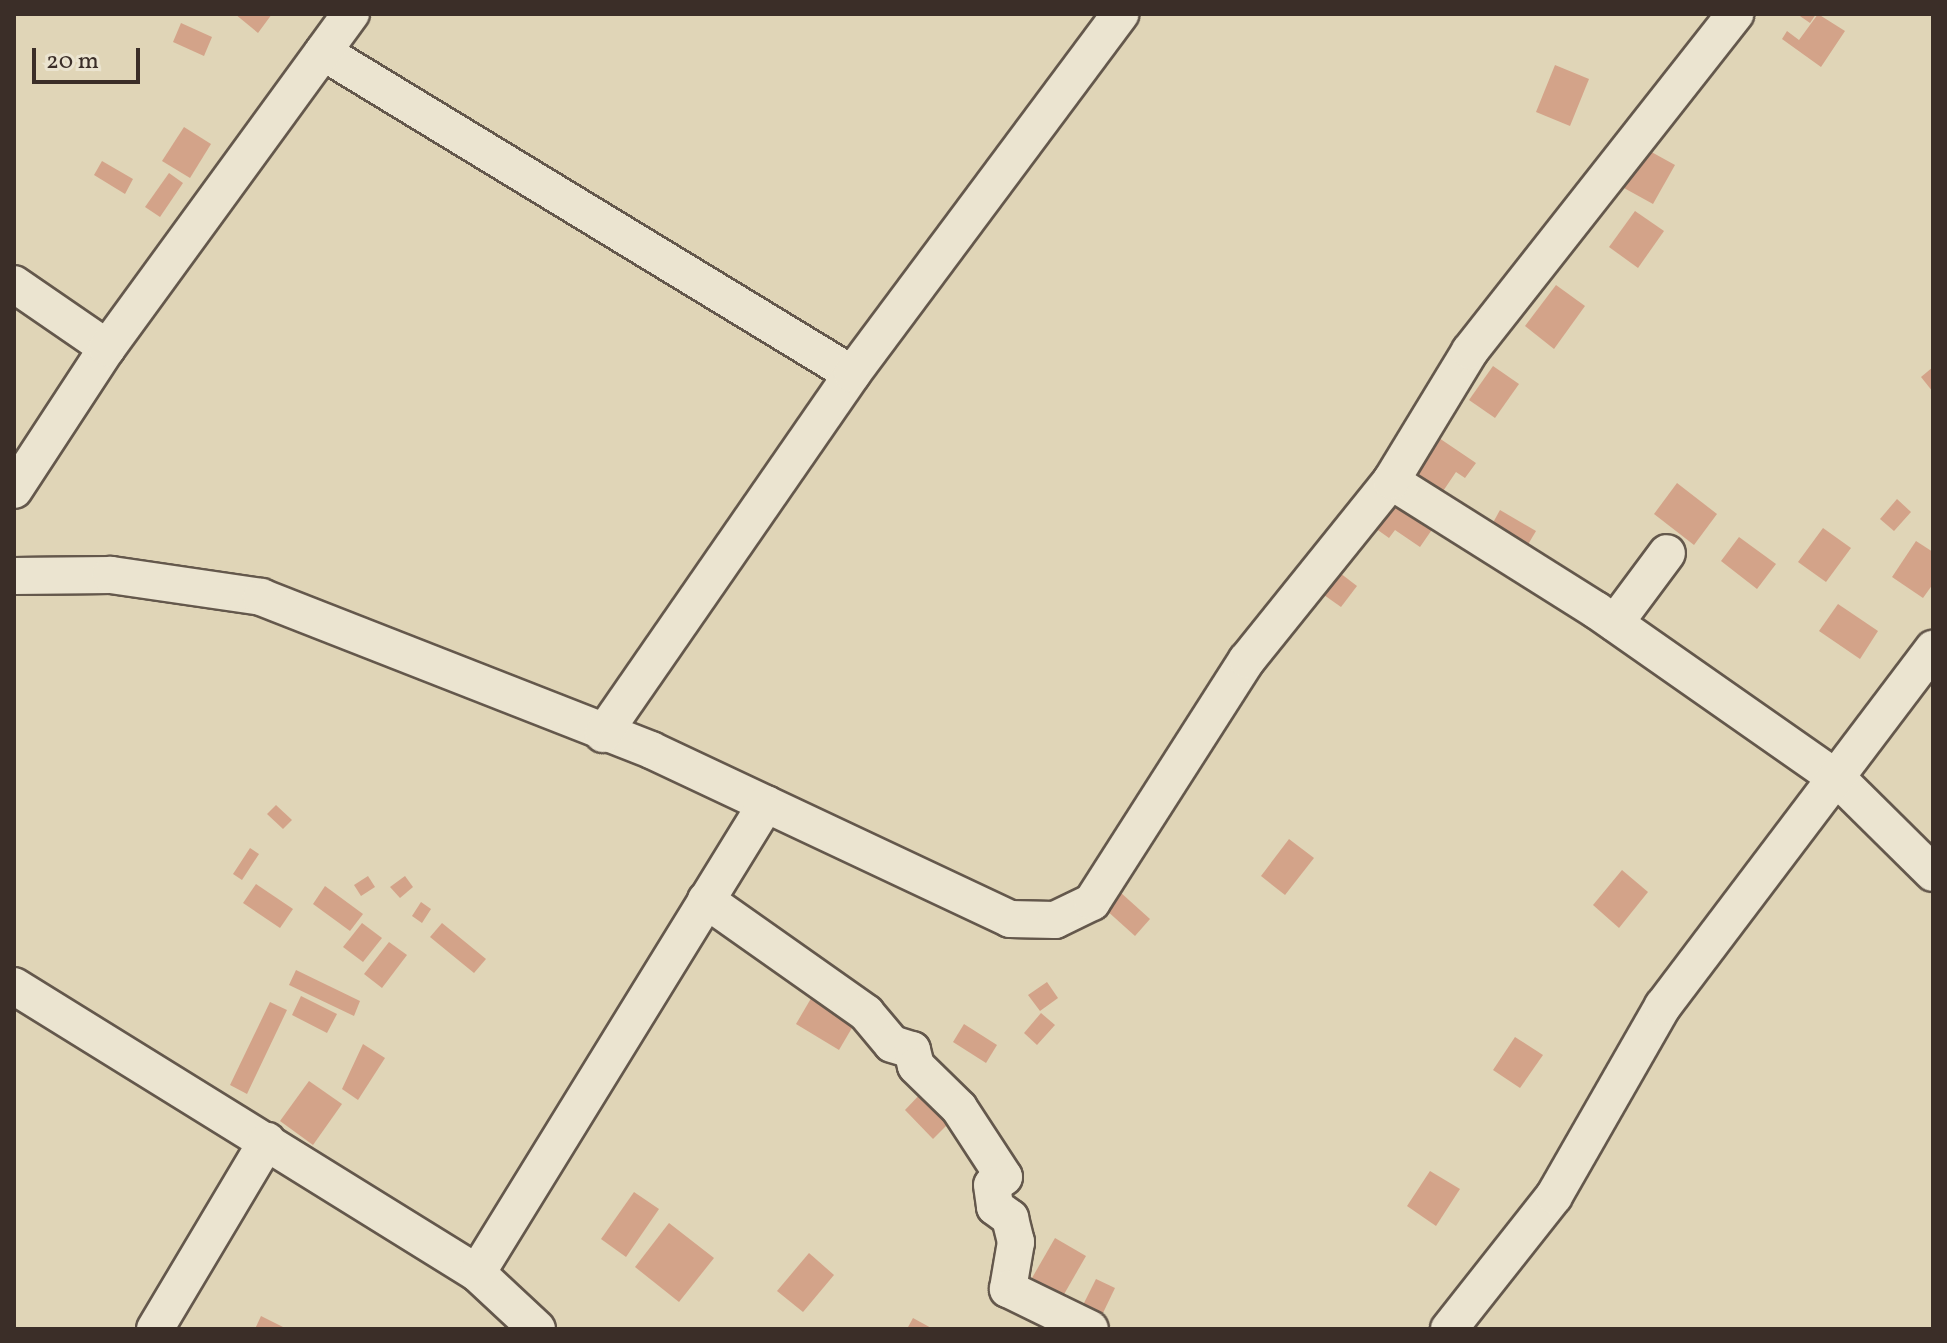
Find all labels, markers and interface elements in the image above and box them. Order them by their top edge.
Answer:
scale bar [36,32,144,82]
text: 20 m [46,45,99,79]

